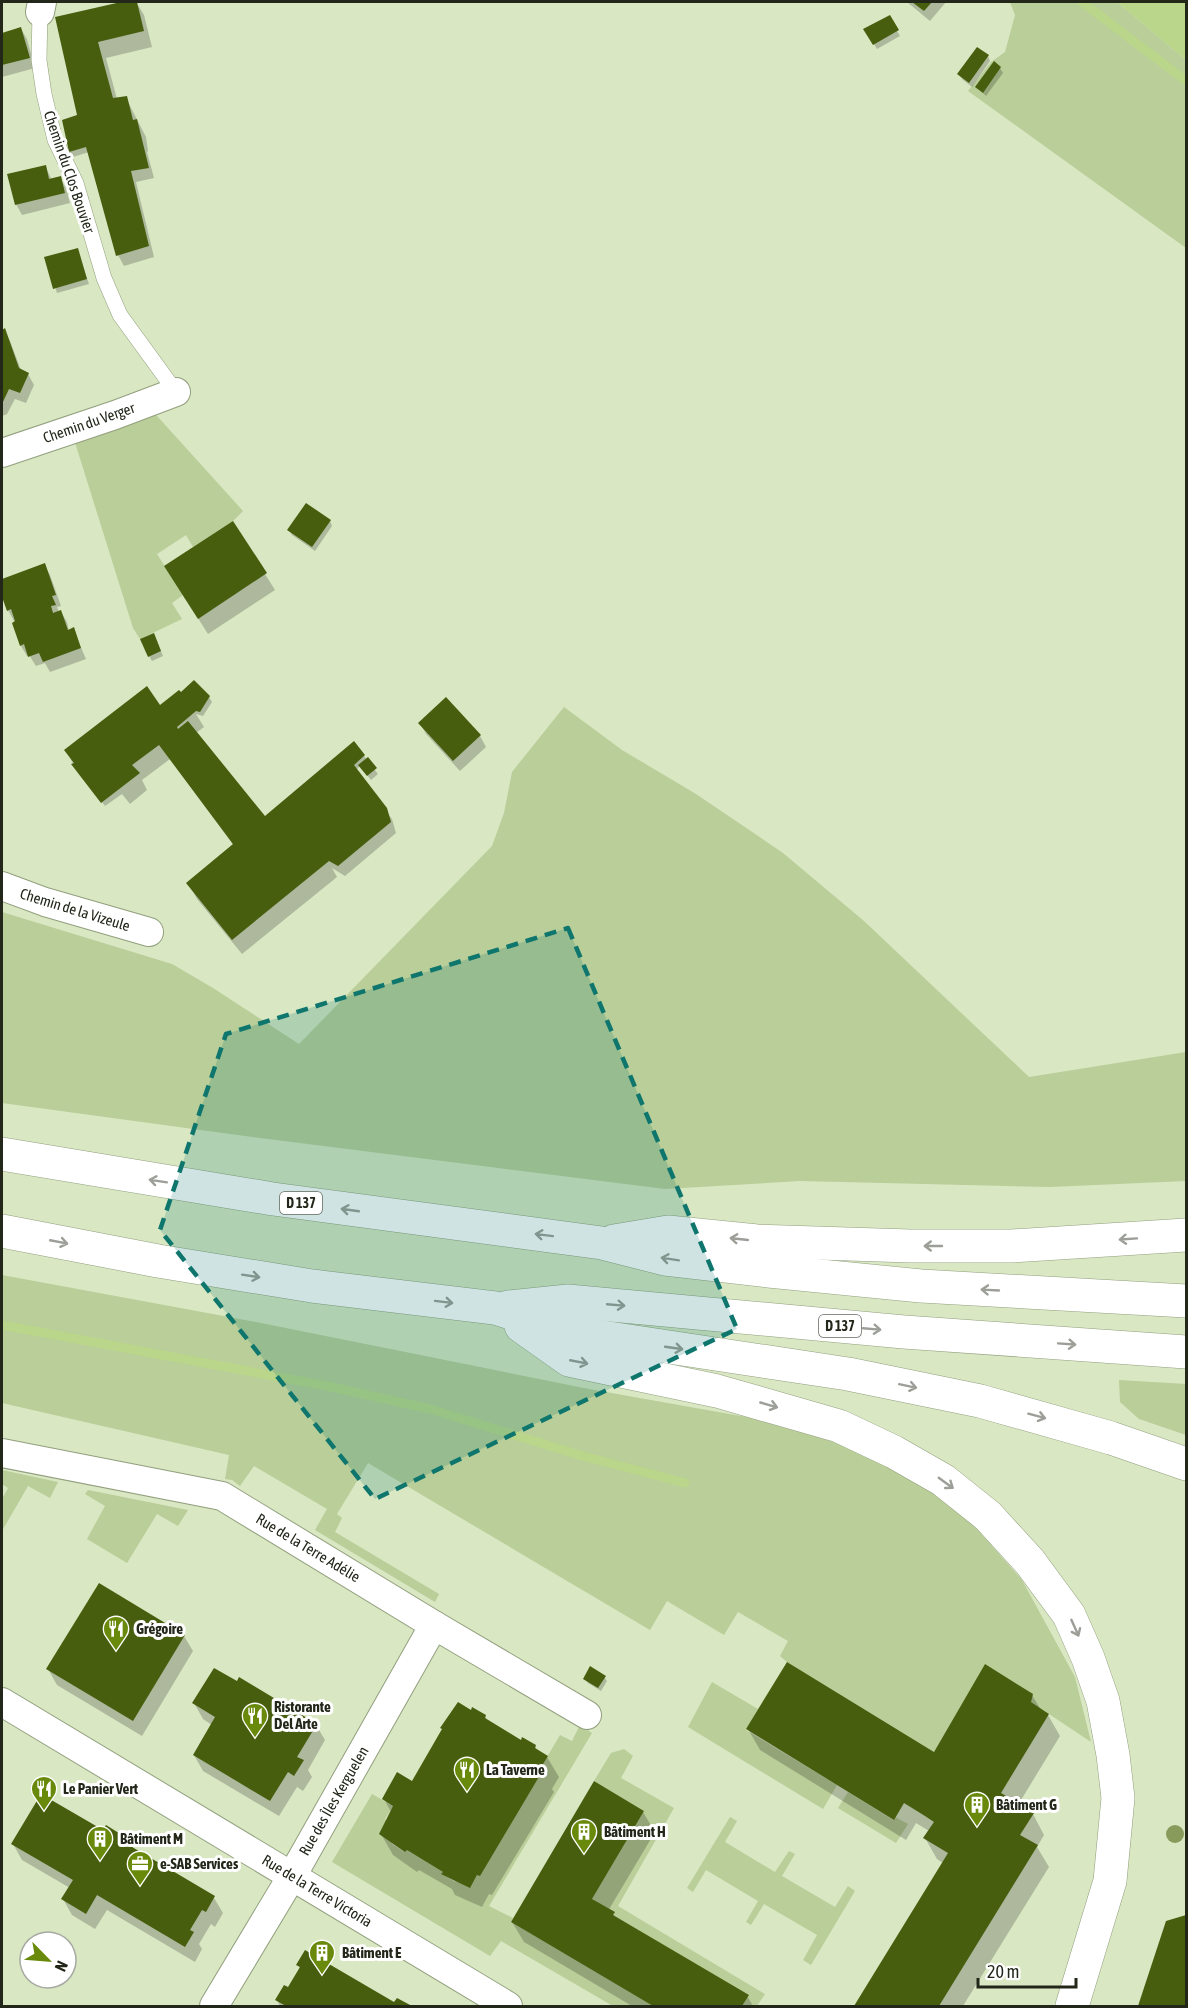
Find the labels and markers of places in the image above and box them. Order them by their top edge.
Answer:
restaurant icon: Grégoire [101,1614,131,1652]
place label: Grégoire [136,1620,183,1637]
place label: Ristorante Del Arte [274,1698,331,1732]
restaurant icon: Ristorante Del Arte [240,1701,270,1739]
restaurant icon: La Taverne [452,1755,482,1793]
place label: La Taverne [486,1761,545,1778]
restaurant icon: Le Panier Vert [29,1774,59,1812]
place label: Le Panier Vert [63,1780,139,1797]
building icon: Bâtiment G [962,1790,992,1828]
place label: Bâtiment G [996,1796,1057,1813]
building icon: Bâtiment H [569,1817,599,1855]
place label: Bâtiment H [604,1823,666,1840]
building icon: Bâtiment M [85,1824,115,1862]
place label: Bâtiment M [120,1830,183,1847]
office icon: e-SAB Services [125,1849,155,1887]
place label: e-SAB Services [160,1855,239,1872]
building icon: Bâtiment E [307,1938,337,1976]
place label: Bâtiment E [342,1944,402,1961]

